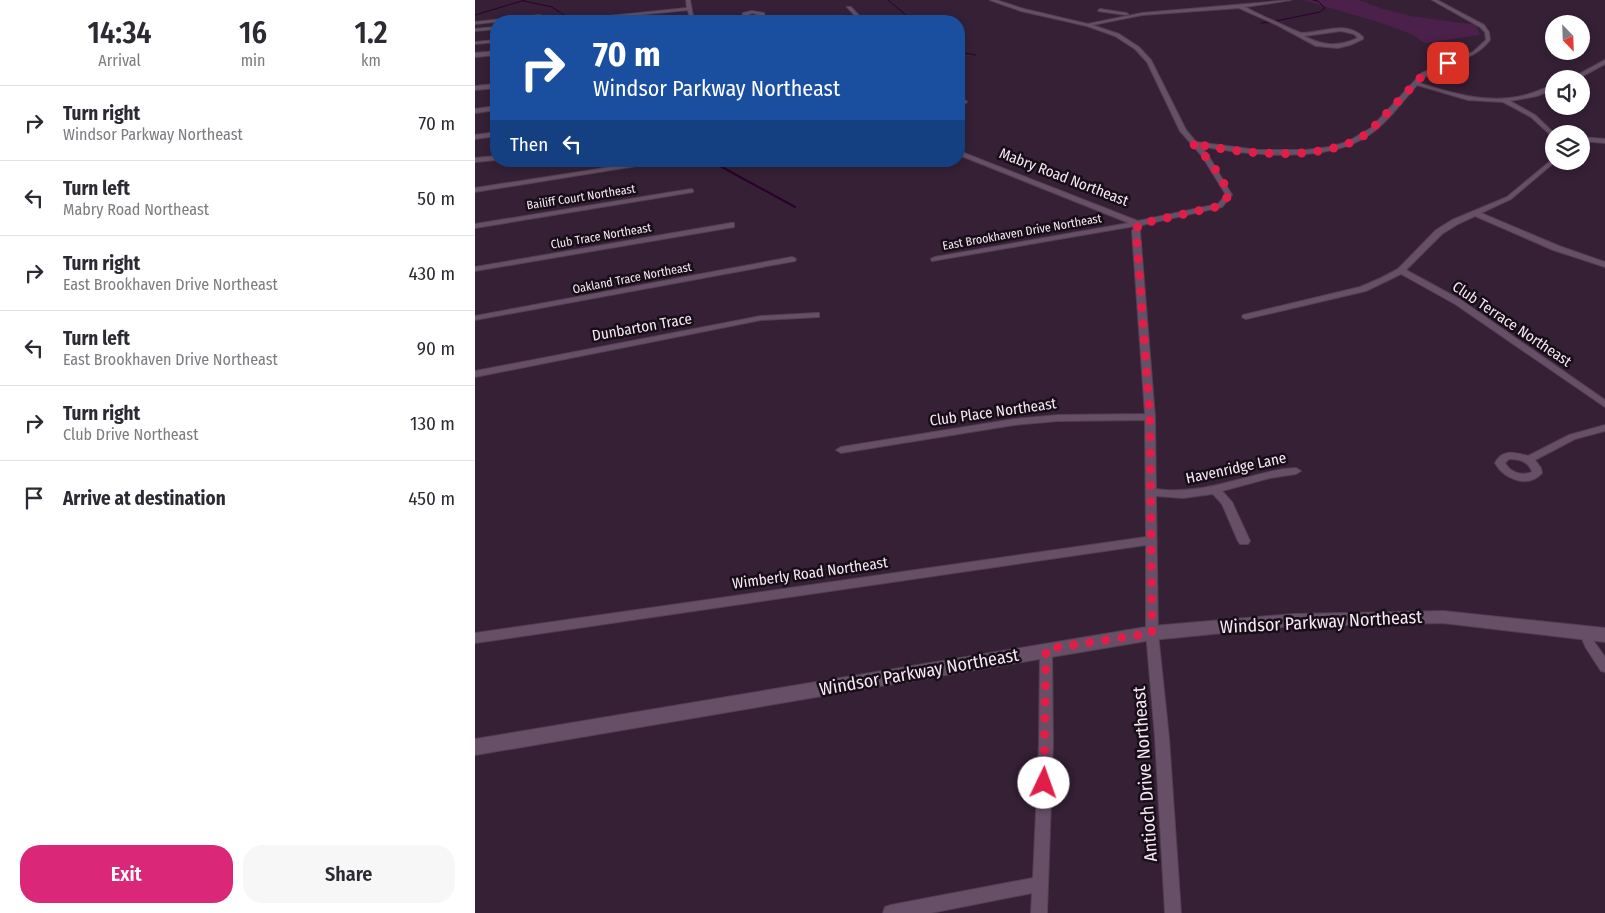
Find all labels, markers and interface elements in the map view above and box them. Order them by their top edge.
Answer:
text: 14:34 [87,15,152,51]
text: 16 [239,15,267,51]
text: 1.2 [354,15,388,51]
north arrow [1545,15,1590,60]
map controls [1545,15,1590,170]
text: 70 m [593,33,661,75]
icon: right [510,35,575,100]
pin [1427,42,1469,84]
icon: arrive [1434,49,1462,77]
text: Arrival [98,51,141,70]
text: min [241,51,265,70]
text: km [361,51,381,70]
button: sound [1545,70,1590,115]
text: Windsor Parkway Northeast [593,75,840,102]
text: Turn right [63,102,140,125]
icon: right [20,109,48,137]
text: 70 m [419,112,455,135]
text: Windsor Parkway Northeast [63,125,243,144]
button: layers [1545,125,1590,170]
icon: left [558,130,586,158]
text: Then [510,133,548,156]
street label: Mabry Road Northeast [997,144,1131,210]
text: Turn left [63,177,130,200]
street label: Bailiff Court Northeast [526,181,636,213]
icon: left [20,184,48,212]
text: 50 m [417,187,455,210]
text: Mabry Road Northeast [63,200,209,219]
street label: East Brookhaven Drive Northeast [941,211,1103,253]
street label: Club Trace Northeast [550,220,652,252]
text: Turn right [63,252,140,275]
icon: right [20,259,48,287]
street label: Oakland Trace Northeast [571,260,693,296]
text: 430 m [409,262,455,285]
text: East Brookhaven Drive Northeast [63,275,278,294]
street label: Club Terrace Northeast [1449,278,1575,371]
street label: Dunbarton Trace [591,309,693,345]
text: Turn left [63,327,130,350]
icon: left [20,334,48,362]
text: 90 m [417,337,455,360]
text: East Brookhaven Drive Northeast [63,350,278,369]
street label: Club Place Northeast [929,394,1058,430]
text: Turn right [63,402,140,425]
icon: right [20,409,48,437]
text: 130 m [410,412,455,435]
text: Club Drive Northeast [63,425,198,444]
street label: Havenridge Lane [1184,449,1288,487]
icon: arrive [20,484,48,512]
text: Arrive at destination [63,487,226,510]
text: 450 m [408,487,455,510]
street label: Wimberly Road Northeast [731,553,889,593]
street label: Windsor Parkway Northeast [1219,606,1423,638]
street label: Windsor Parkway Northeast [818,644,1021,700]
street label: Antioch Drive Northeast [1128,686,1162,862]
position arrow [1017,756,1069,808]
button: Exit [20,845,233,903]
button: Share [243,845,455,903]

